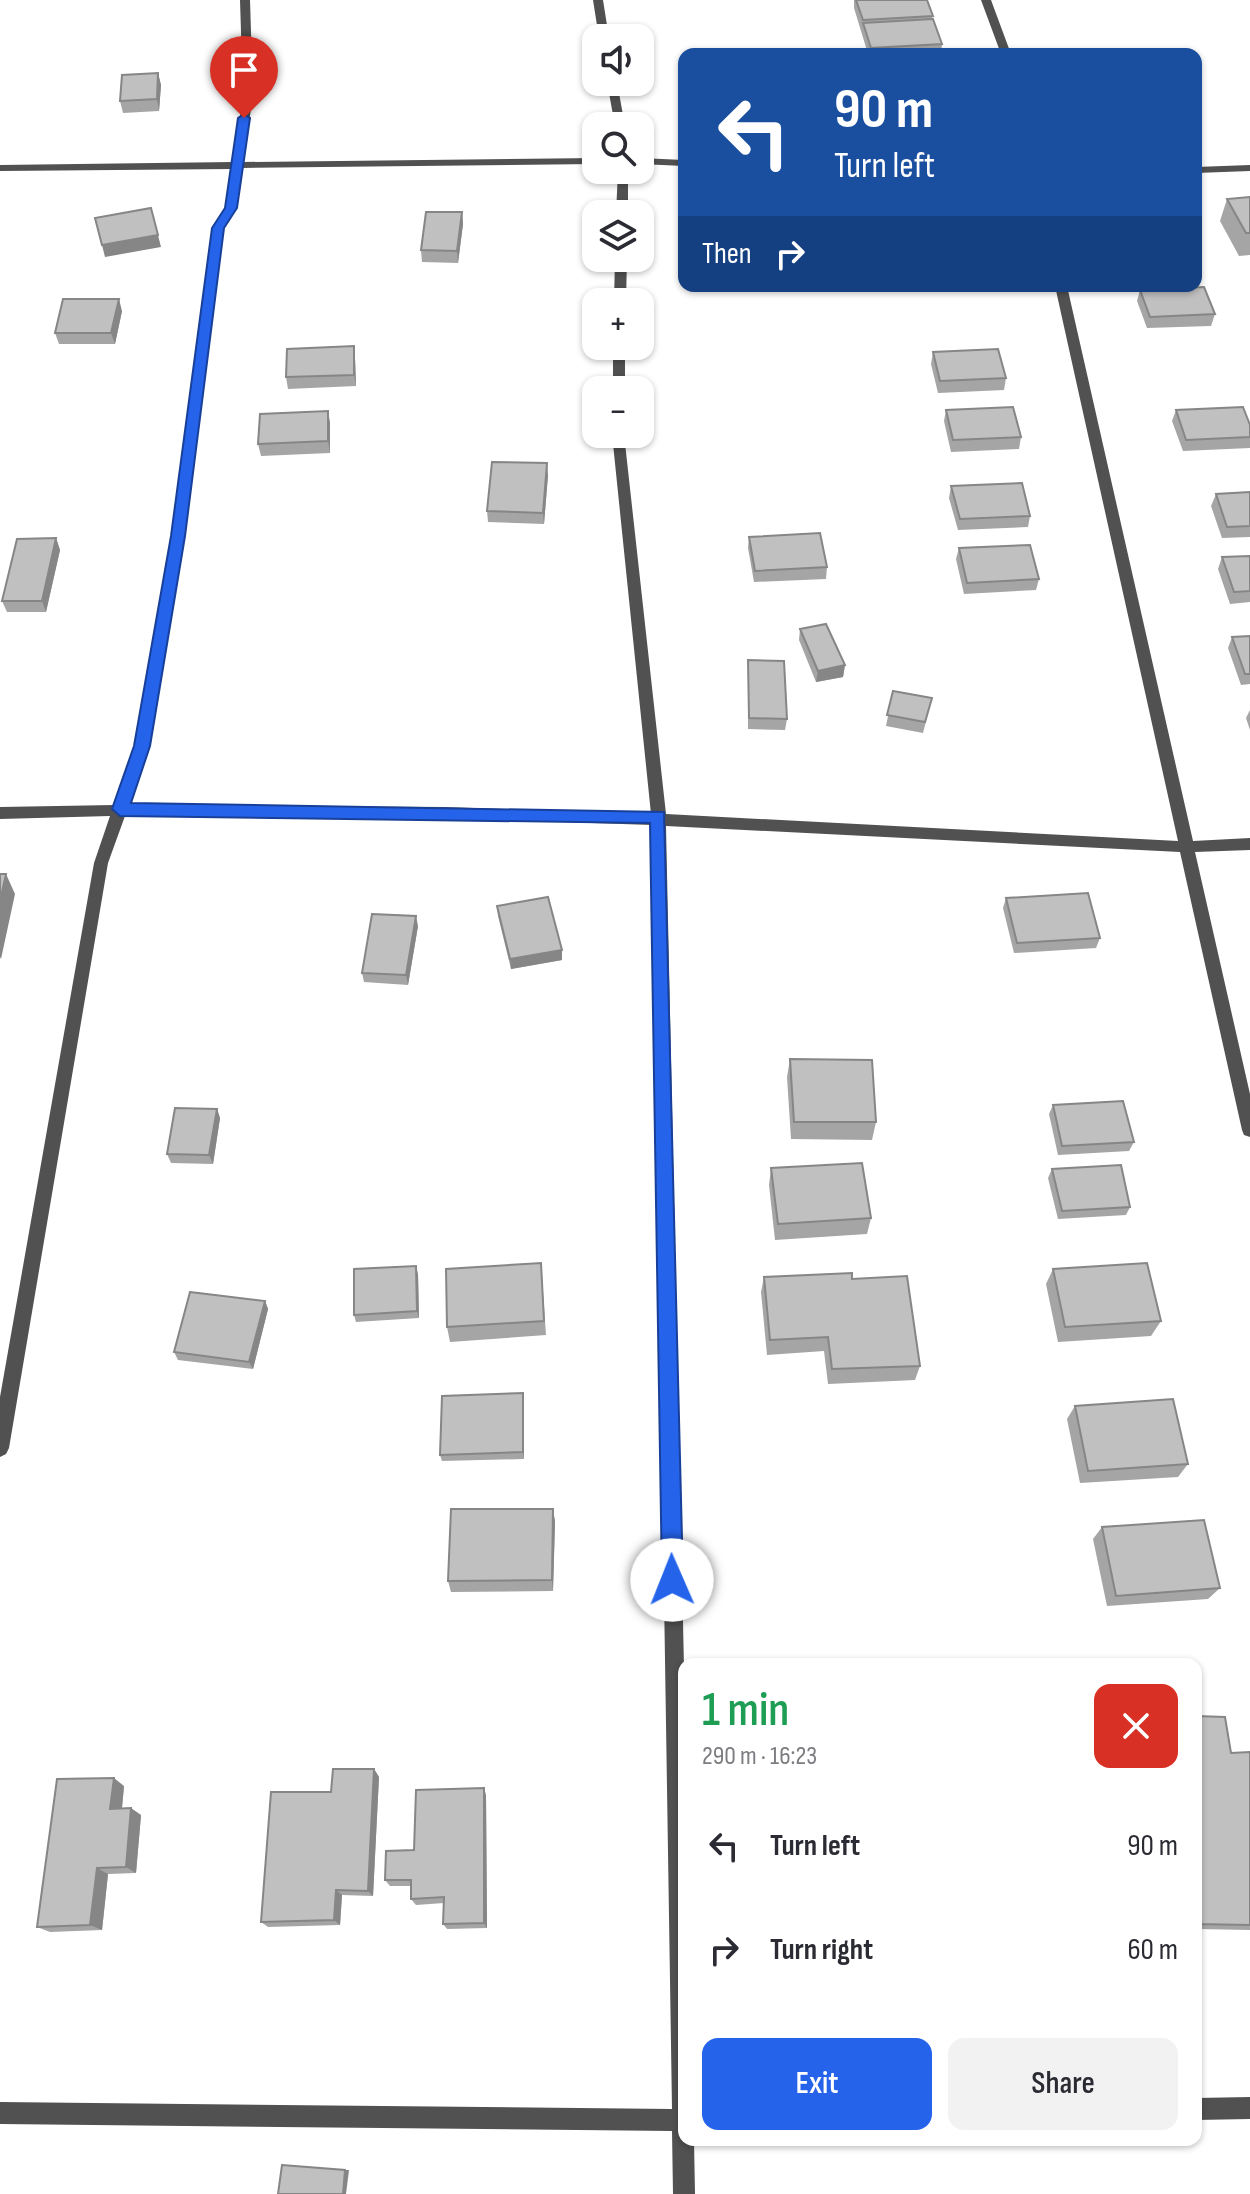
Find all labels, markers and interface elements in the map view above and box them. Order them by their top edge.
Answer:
map controls [582,24,654,448]
button: sound [582,24,654,96]
pin [210,36,278,118]
icon: arrive [222,48,266,92]
text: 90 m [834,77,933,144]
icon: left [702,80,806,184]
button: search [582,112,654,184]
text: Turn left [834,145,935,188]
button: layers [582,200,654,272]
icon: right [768,232,812,276]
text: Then [702,236,752,272]
button: + [582,288,654,360]
button: − [582,376,654,448]
position arrow [630,1538,714,1622]
text: 1 min [702,1682,789,1739]
button: close [1094,1684,1178,1768]
text: 290 m · 16:23 [702,1741,817,1772]
icon: left [702,1824,746,1868]
text: Turn left [770,1828,860,1864]
text: 90 m [1127,1828,1178,1864]
icon: right [702,1928,746,1972]
text: Turn right [770,1932,873,1968]
text: 60 m [1127,1932,1178,1968]
button: Exit [702,2038,932,2130]
button: Share [948,2038,1178,2130]

